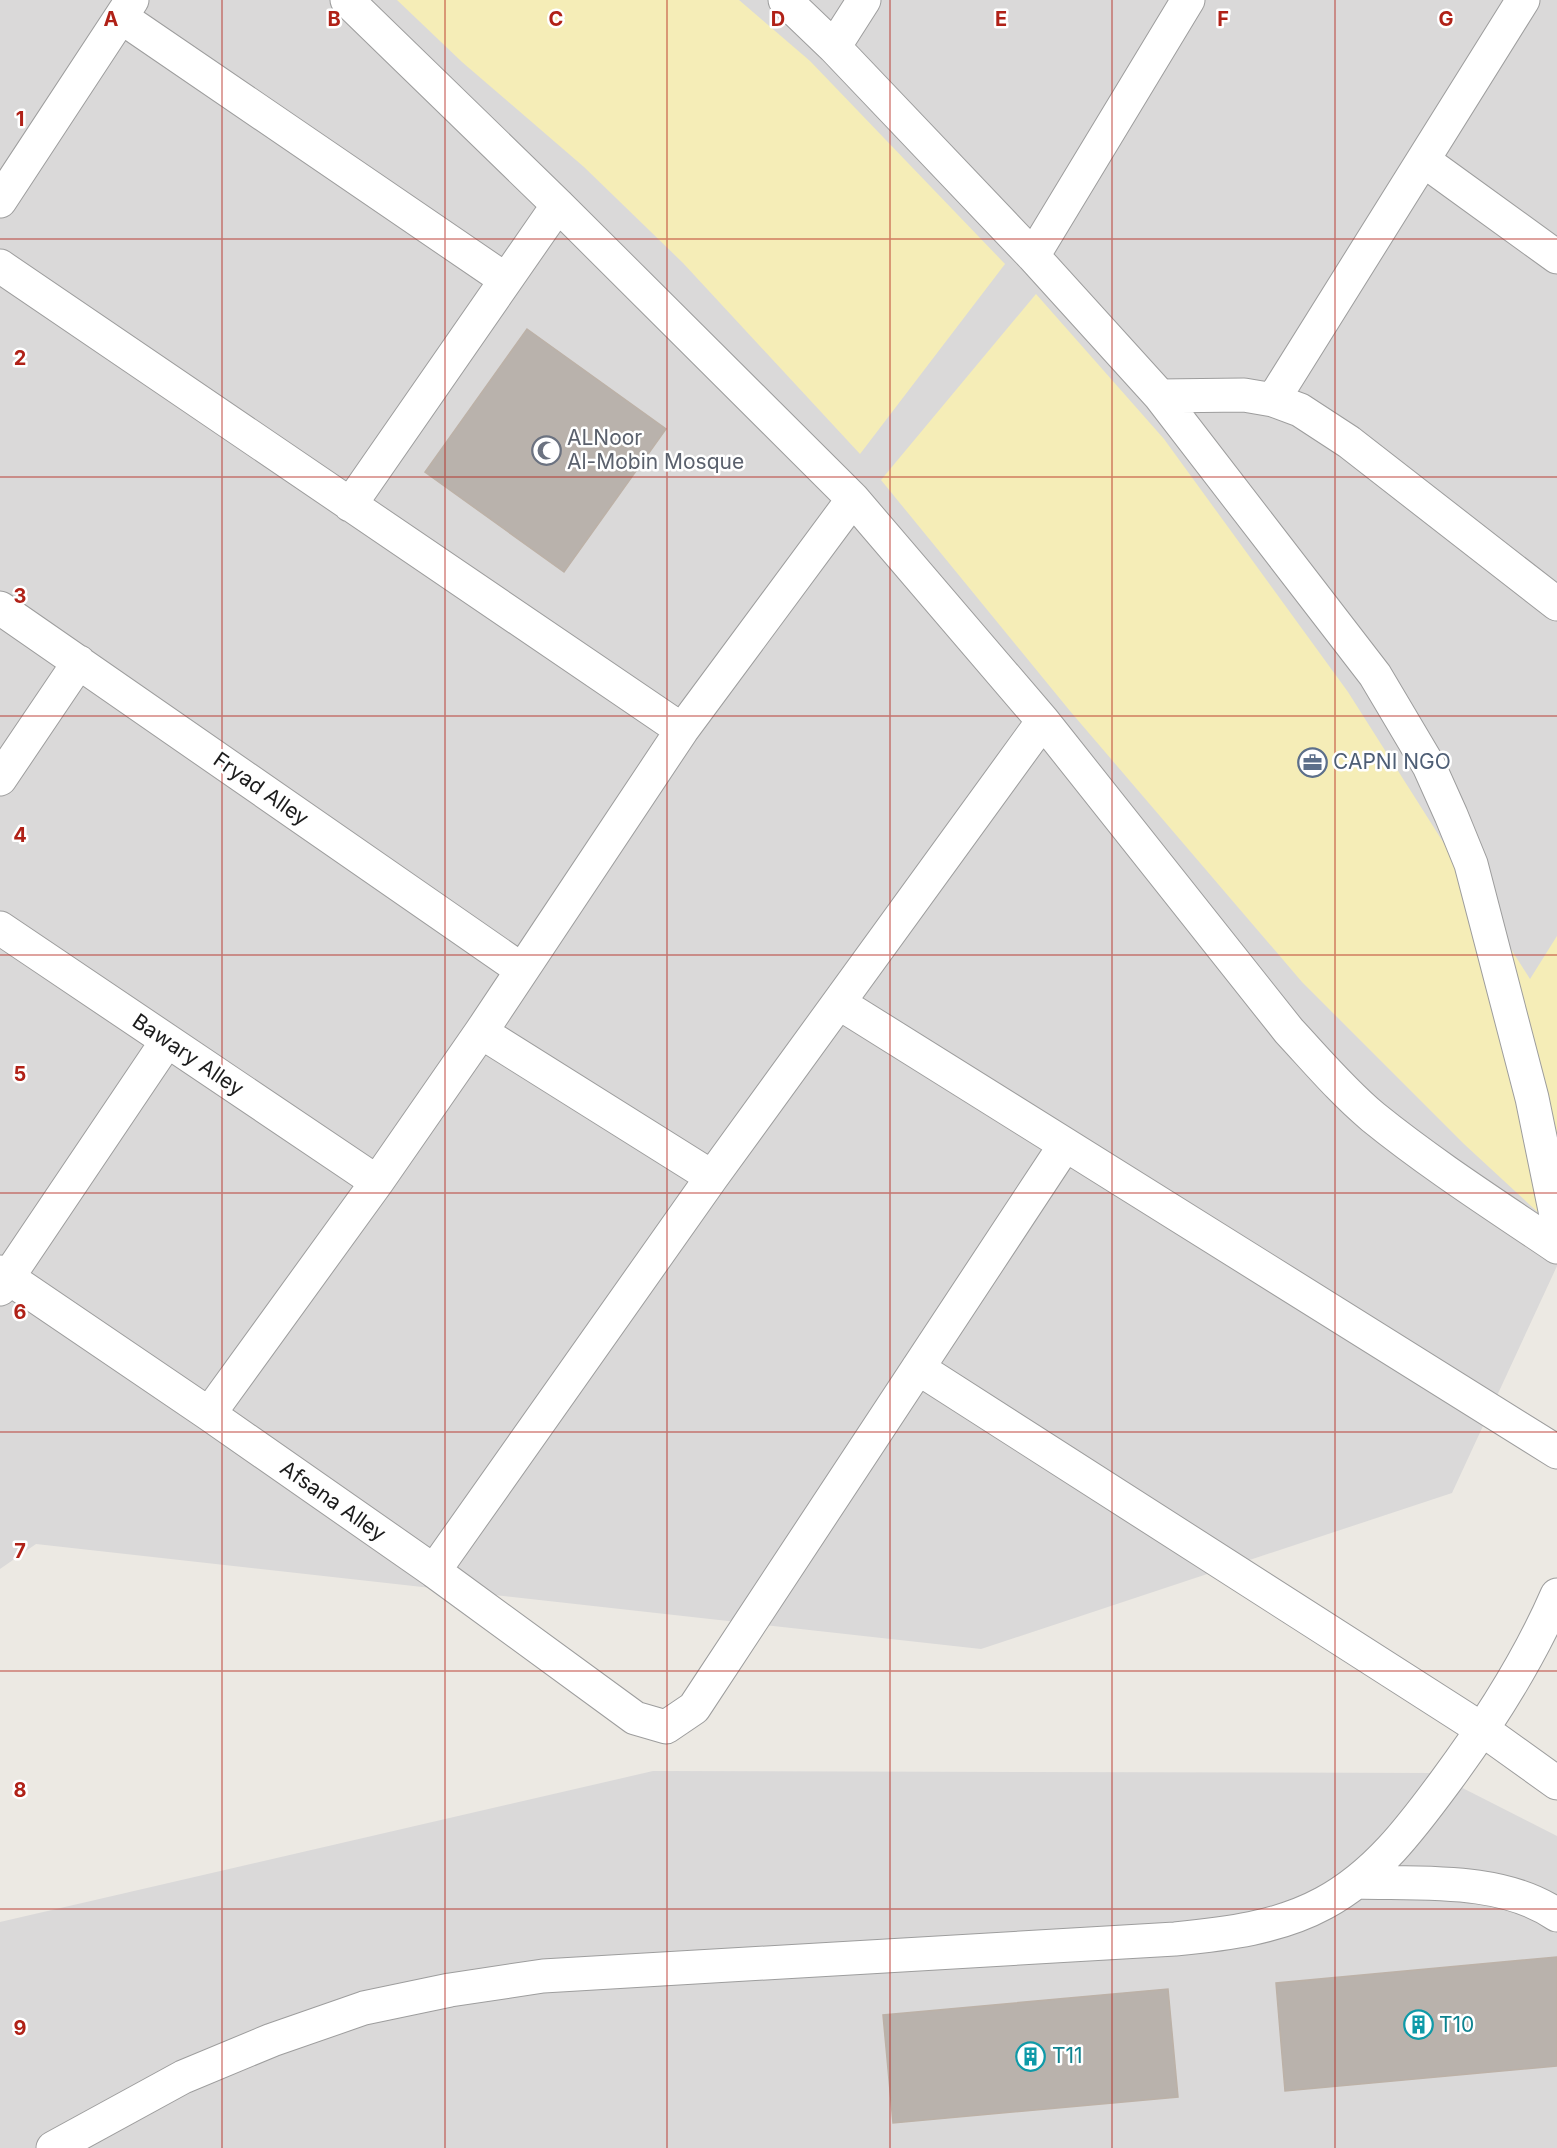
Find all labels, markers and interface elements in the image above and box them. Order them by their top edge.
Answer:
text: A [104,7,119,31]
text: B [327,7,341,31]
text: C [549,7,563,31]
text: D [771,7,785,31]
text: E [995,7,1007,31]
text: F [1217,7,1229,31]
text: G [1438,7,1454,31]
text: 1 [16,107,24,131]
text: 2 [14,346,26,370]
place label: ALNoor Al-Mobin Mosque [567,425,744,474]
mosque icon: ALNoor Al-Mobin Mosque [530,434,562,466]
text: 3 [14,584,26,608]
office icon: CAPNI NGO [1296,746,1328,778]
street label: Fryad Alley [209,747,314,831]
place label: CAPNI NGO [1333,749,1451,774]
text: 4 [13,823,27,847]
street label: Bawary Alley [128,1008,249,1101]
text: 5 [14,1062,26,1086]
text: 6 [14,1300,27,1324]
street label: Afsana Alley [276,1455,391,1546]
text: 7 [14,1539,26,1563]
text: 8 [13,1778,27,1802]
building icon: T10 [1402,2009,1434,2041]
place label: T10 [1439,2012,1474,2037]
text: 9 [14,2016,27,2040]
building icon: T11 [1015,2040,1047,2072]
place label: T11 [1052,2043,1083,2068]

